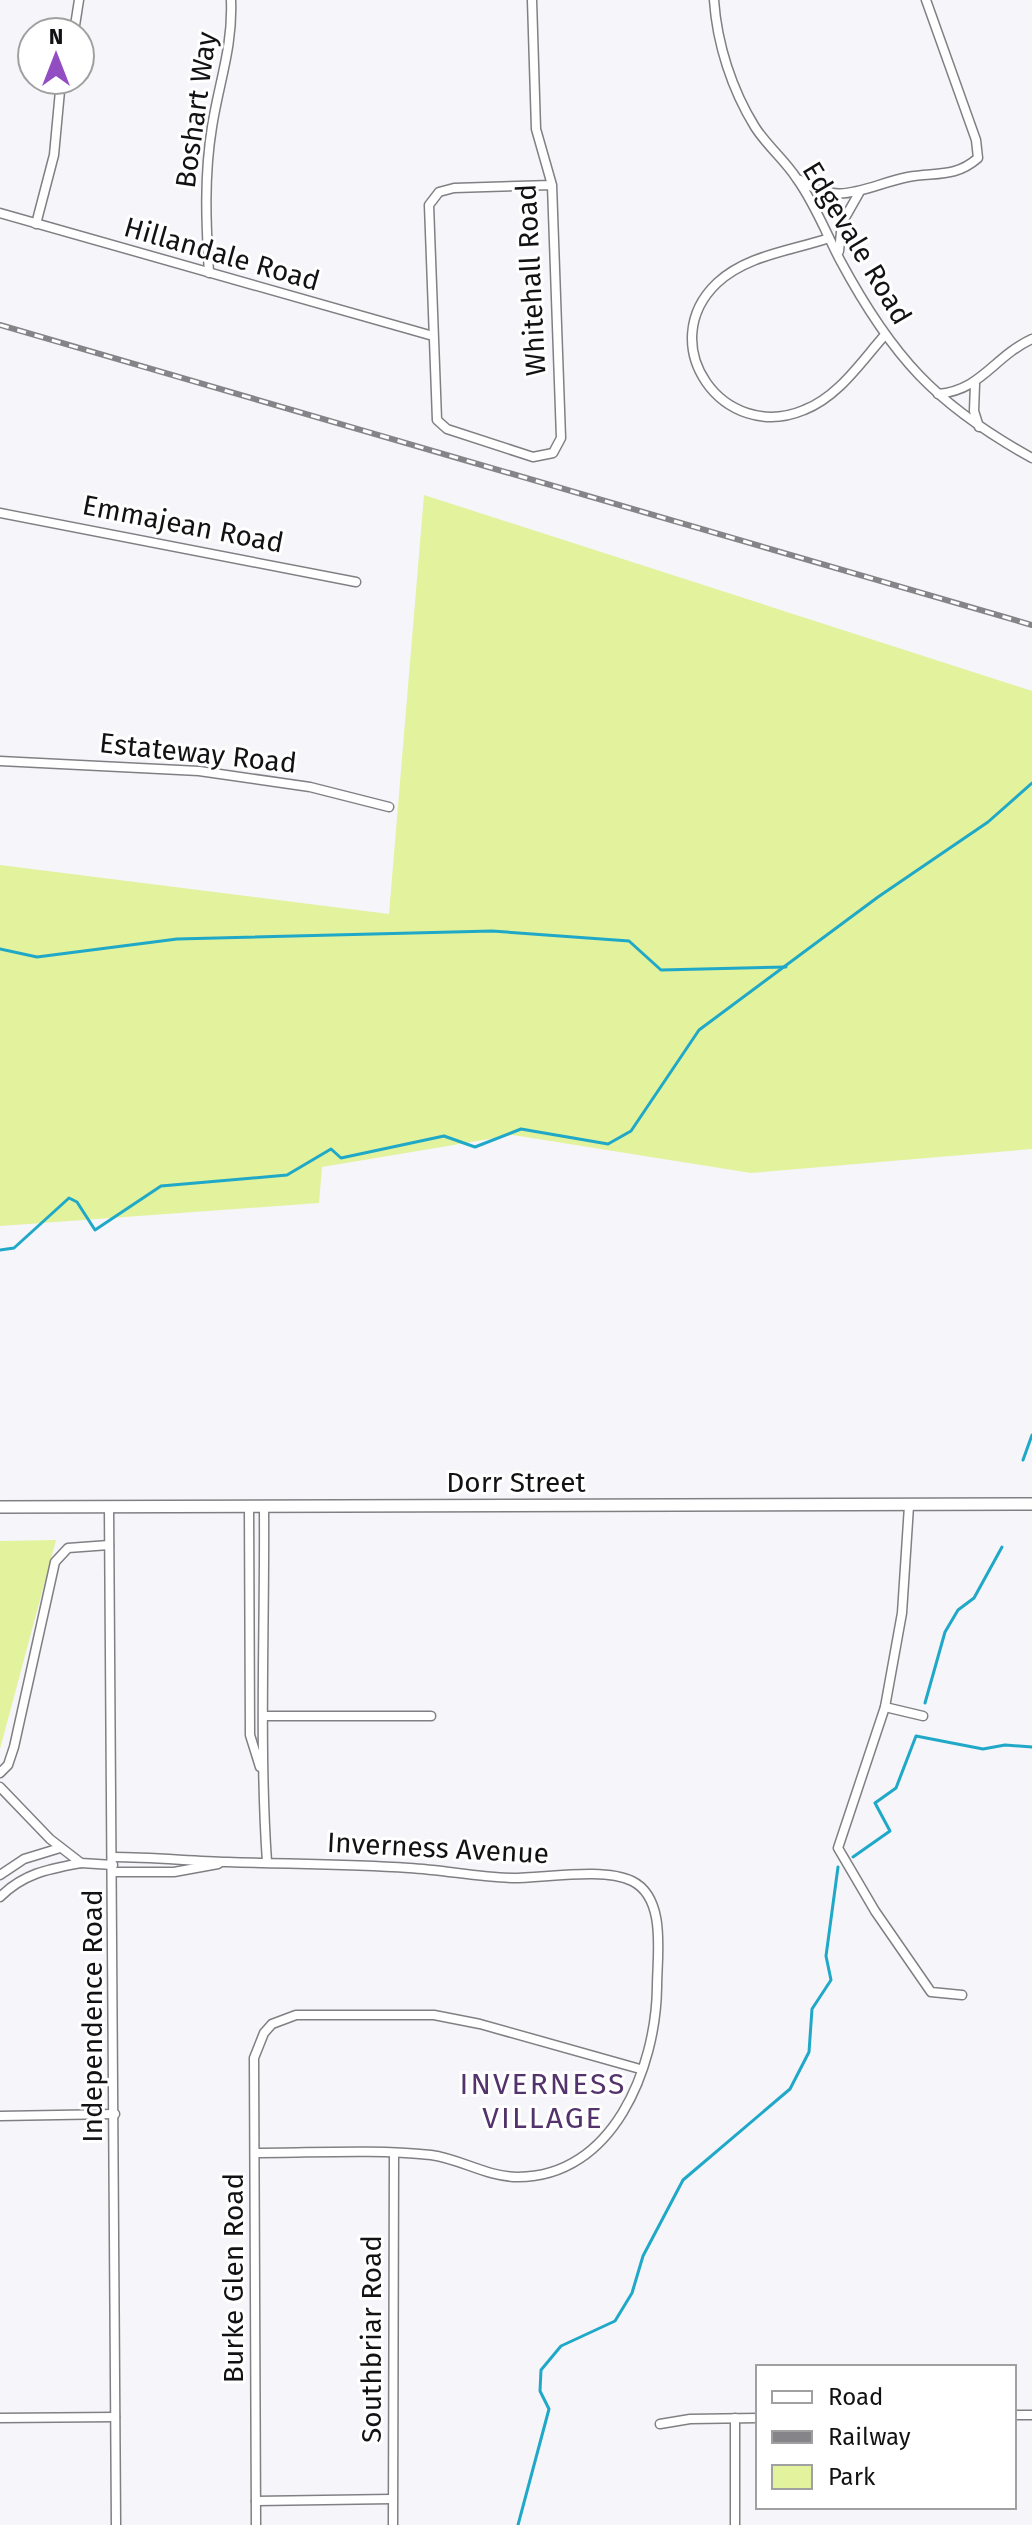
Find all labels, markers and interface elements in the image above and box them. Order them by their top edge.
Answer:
north arrow [16,16,96,96]
text: N [49,23,63,50]
street label: Boshart Way [169,30,223,190]
street label: Edgevale Road [795,156,919,330]
street label: Whitehall Road [509,183,553,377]
street label: Hillandale Road [120,210,324,298]
street label: Emmajean Road [80,488,286,560]
street label: Estateway Road [98,726,298,780]
street label: Dorr Street [446,1466,587,1499]
street label: Inverness Avenue [326,1826,550,1870]
street label: Independence Road [76,1889,109,2143]
district label: INVERNESS VILLAGE [460,2066,626,2136]
street label: Burke Glen Road [217,2173,250,2383]
street label: Southbriar Road [355,2235,388,2443]
legend [756,2365,1016,2509]
text: Road [828,2383,883,2411]
text: Railway [828,2423,911,2451]
text: Park [828,2463,876,2491]

